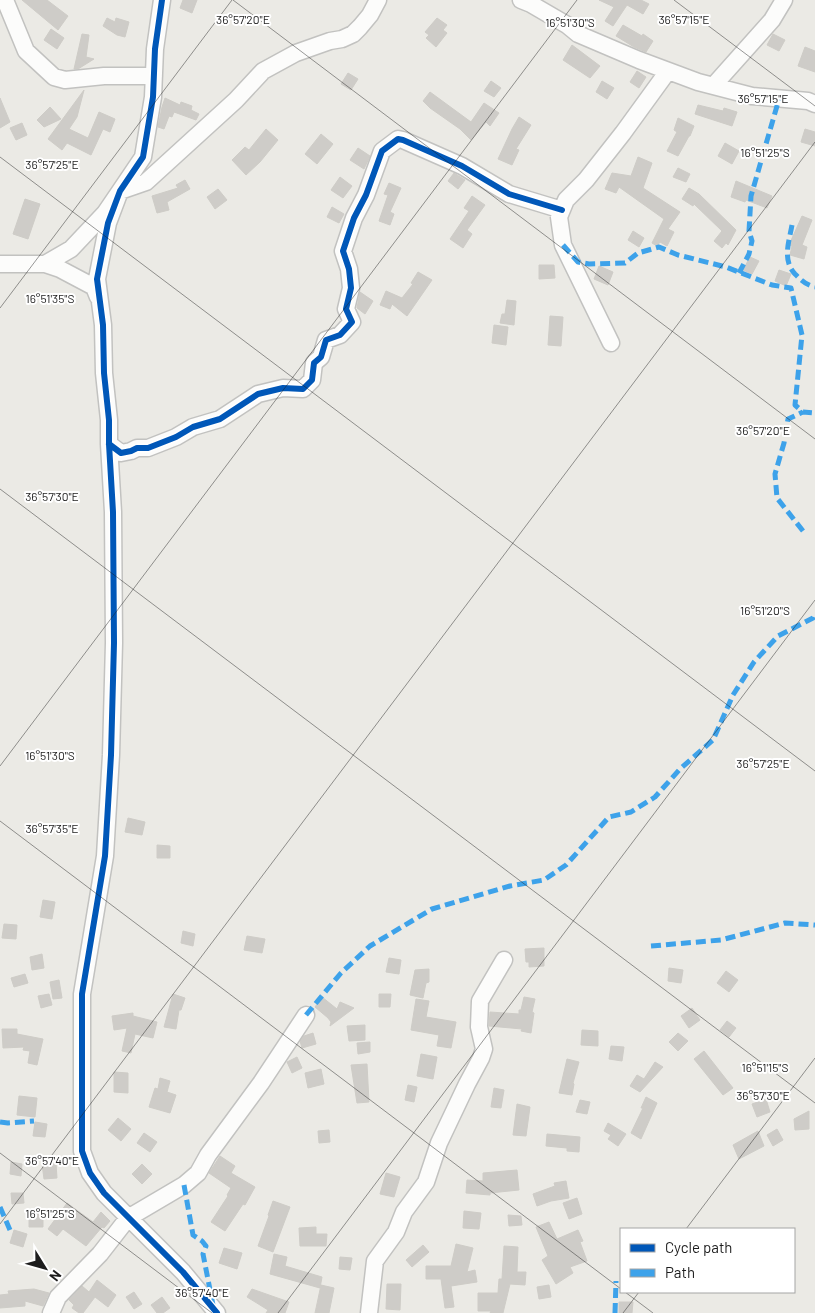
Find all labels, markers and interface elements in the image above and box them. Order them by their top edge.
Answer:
text: 36°57'20"E [216,12,270,26]
text: 36°57'15"E [658,12,710,26]
text: 16°51'30"S [545,15,595,29]
text: 36°57'15"E [737,91,789,105]
text: 16°51'25"S [740,145,790,159]
text: 36°57'25"E [25,157,79,171]
text: 16°51'35"S [25,291,75,305]
text: 36°57'20"E [736,423,790,437]
text: 36°57'30"E [25,489,79,503]
text: 16°51'20"S [740,603,790,617]
text: 16°51'30"S [25,748,75,762]
text: 36°57'25"E [736,756,790,770]
text: 36°57'35"E [25,821,79,835]
text: 16°51'15"S [741,1060,789,1074]
text: 36°57'30"E [736,1088,790,1102]
text: 36°57'40"E [25,1153,79,1167]
text: 16°51'25"S [25,1206,75,1220]
legend [620,1228,795,1293]
text: Cycle path [665,1238,732,1256]
north arrow [20,1243,70,1293]
text: Path [665,1263,695,1281]
text: N [46,1267,65,1285]
text: 36°57'40"E [175,1285,229,1299]

